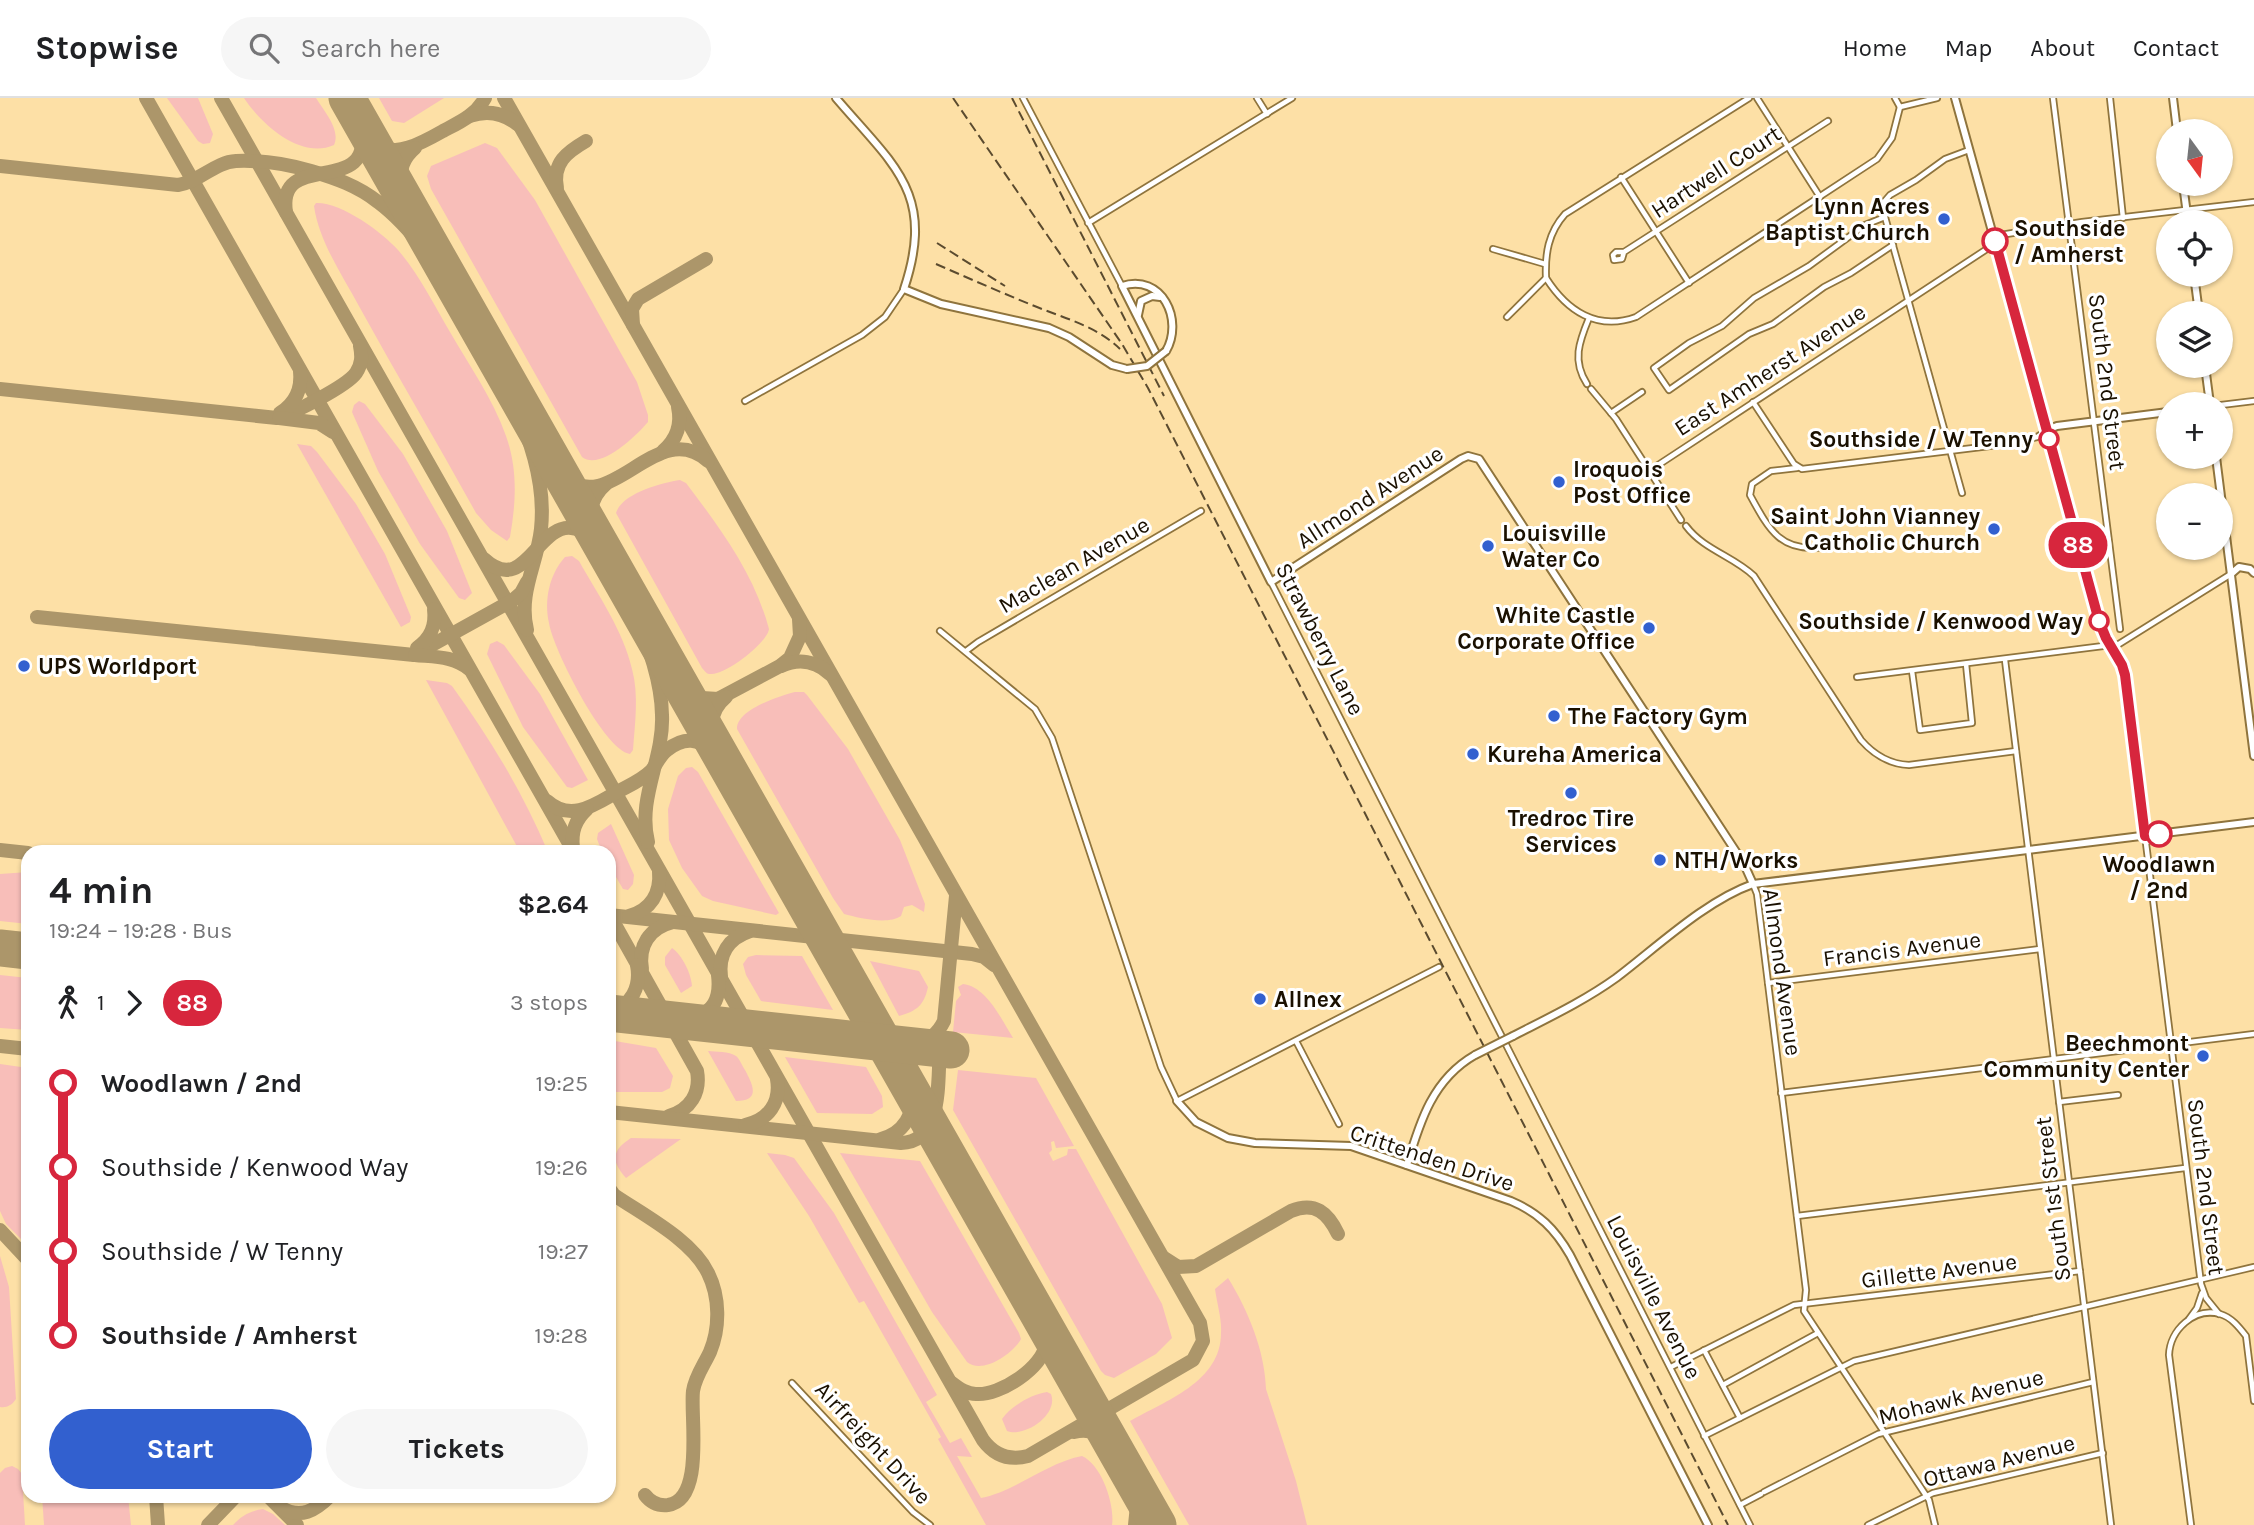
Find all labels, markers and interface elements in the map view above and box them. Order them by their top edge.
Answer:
search box [221,17,711,80]
text: Stopwise [35,29,179,67]
icon: search [245,29,283,67]
text: Search here [301,33,440,64]
text: Home [1843,34,1907,62]
text: Map [1945,34,1992,62]
text: About [2030,34,2095,62]
text: Contact [2133,34,2219,62]
north arrow [2156,119,2233,196]
map controls [2156,119,2233,560]
street label: Hartwell Court [1646,120,1786,224]
place label: Lynn Acres Baptist Church [1765,193,1930,246]
button: locate [2156,210,2233,287]
marker: Lynn Acres Baptist Church [1936,211,1952,227]
place label: Southside / Amherst [2014,215,2126,268]
marker: Southside / Amherst [1982,228,2008,254]
street label: South 2nd Street [2083,292,2131,472]
street label: East Amherst Avenue [1669,298,1871,442]
button: layers [2156,301,2233,378]
button: + [2156,392,2233,469]
place label: Southside / W Tenny [1809,426,2033,453]
marker: Southside / W Tenny [2039,429,2059,449]
street label: Allmond Avenue [1292,440,1448,554]
place label: Iroquois Post Office [1573,456,1691,509]
marker: Iroquois Post Office [1551,474,1567,490]
button: − [2156,483,2233,560]
place label: Saint John Vianney Catholic Church [1770,503,1980,556]
street label: Maclean Avenue [994,511,1154,619]
place label: Louisville Water Co [1502,520,1606,573]
marker: Saint John Vianney Catholic Church [1986,521,2002,537]
line badge: 88 [2046,522,2110,568]
text: 88 [2062,531,2094,559]
marker: Louisville Water Co [1480,538,1496,554]
street label: Strawberry Lane [1270,558,1370,720]
place label: White Castle Corporate Office [1457,602,1635,655]
place label: Southside / Kenwood Way [1798,608,2083,635]
marker: Southside / Kenwood Way [2089,611,2109,631]
marker: White Castle Corporate Office [1641,620,1657,636]
place label: UPS Worldport [38,653,197,680]
marker: UPS Worldport [16,658,32,674]
place label: The Factory Gym [1568,703,1748,730]
marker: The Factory Gym [1546,708,1562,724]
place label: Kureha America [1487,741,1662,768]
marker: Kureha America [1465,746,1481,762]
marker: Tredroc Tire Services [1563,785,1579,801]
place label: Tredroc Tire Services [1508,805,1634,858]
marker: Woodlawn / 2nd [2146,821,2172,847]
place label: NTH/Works [1674,847,1798,874]
place label: Woodlawn / 2nd [2102,851,2216,904]
marker: NTH/Works [1652,852,1668,868]
text: 4 min [49,868,153,913]
street label: Allmond Avenue [1757,887,1807,1057]
text: $2.64 [518,889,588,920]
text: 19:24 – 19:28 · Bus [49,917,232,944]
street label: Francis Avenue [1822,926,1982,972]
icon: walk [49,984,87,1022]
icon: forward [115,984,153,1022]
place label: Allnex [1274,986,1342,1013]
text: 1 [97,989,105,1016]
text: 88 [177,989,208,1017]
text: 3 stops [510,989,588,1016]
marker: Allnex [1252,991,1268,1007]
place label: Beechmont Community Center [1984,1030,2189,1083]
marker: Beechmont Community Center [2195,1048,2211,1064]
text: Woodlawn / 2nd [101,1068,302,1099]
text: 19:25 [535,1070,588,1097]
street label: South 2nd Street [2182,1097,2230,1277]
street label: South 1st Street [2029,1115,2076,1283]
street label: Crittenden Drive [1347,1119,1517,1197]
text: Southside / Kenwood Way [101,1152,408,1183]
text: 19:26 [535,1154,588,1181]
street label: Louisville Avenue [1601,1210,1707,1384]
text: Southside / W Tenny [101,1236,343,1267]
text: 19:27 [538,1238,588,1265]
street label: Gillette Avenue [1860,1248,2018,1294]
text: Southside / Amherst [101,1320,358,1351]
text: 19:28 [534,1322,588,1349]
street label: Mohawk Avenue [1876,1363,2046,1431]
street label: Airfreight Drive [809,1376,937,1510]
button: Start [49,1409,312,1489]
button: Tickets [326,1409,588,1489]
street label: Ottawa Avenue [1920,1429,2078,1493]

